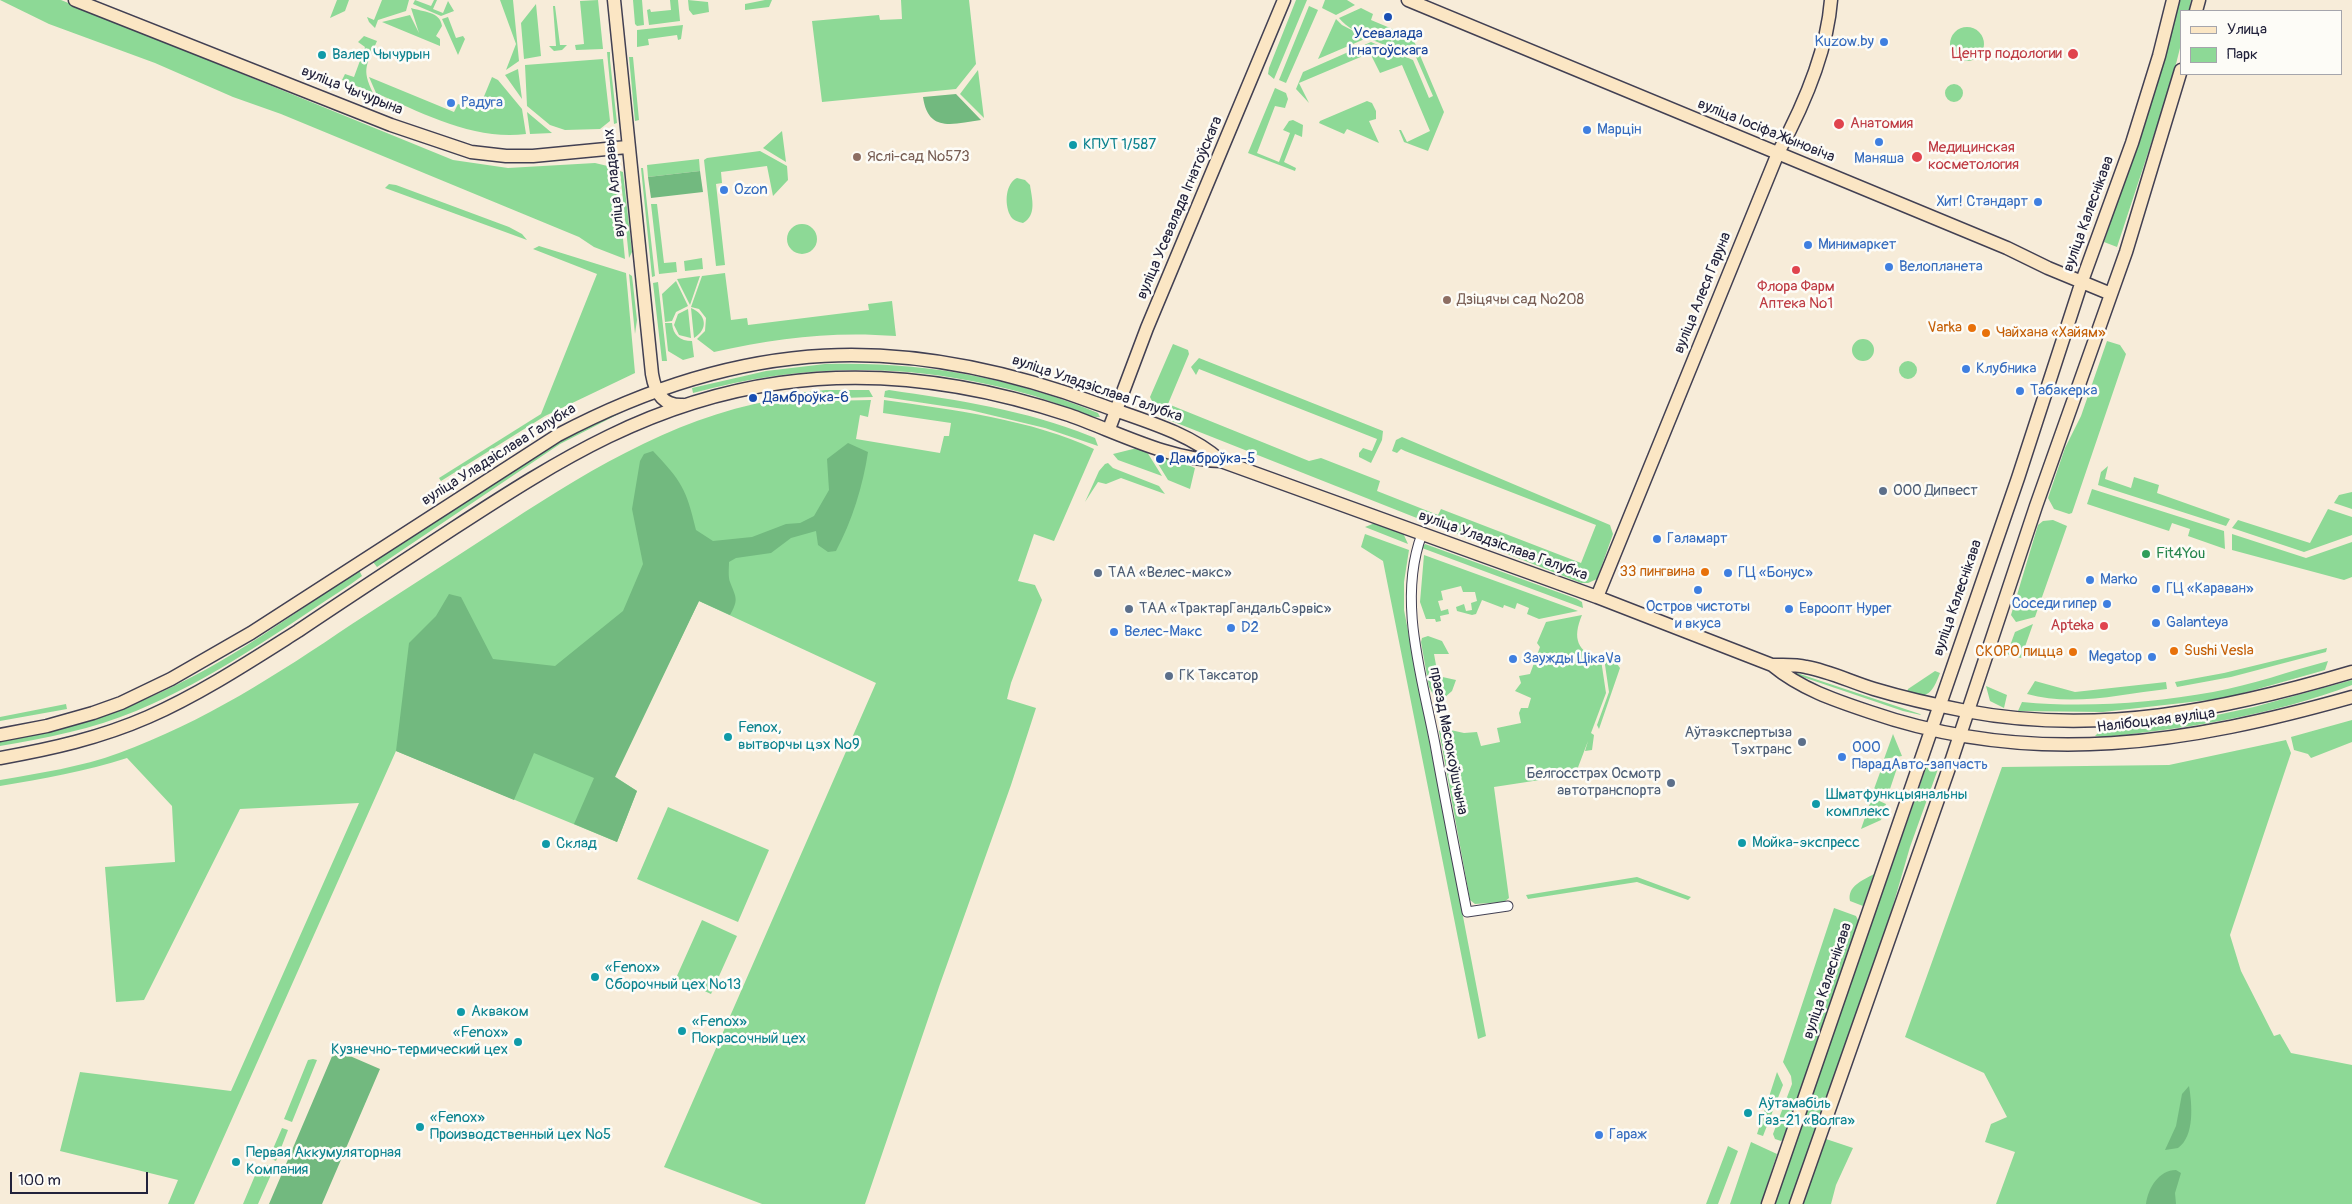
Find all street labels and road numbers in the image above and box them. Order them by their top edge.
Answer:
street label: вуліца Чычурына [299,62,405,120]
street label: вуліца Іосіфа Жыновіча [1695,95,1837,167]
street label: вуліца Усевалада Ігнатоўскага [1133,114,1227,302]
street label: вуліца Аладавых [600,128,630,238]
street label: вуліца Калеснікава [2060,154,2118,274]
street label: вуліца Алеся Гаруна [1670,230,1736,356]
street label: вуліца Уладзіслава Галубка [1010,351,1184,427]
street label: вуліца Уладзіслава Галубка [418,400,580,510]
street label: вуліца Уладзіслава Галубка [1416,507,1590,585]
street label: вуліца Калеснікава [1930,538,1986,658]
street label: праезд Масюкоўшчына [1425,666,1471,816]
street label: Налібоцкая вуліца [2096,705,2216,737]
street label: вуліца Калеснікава [1800,921,1856,1041]

